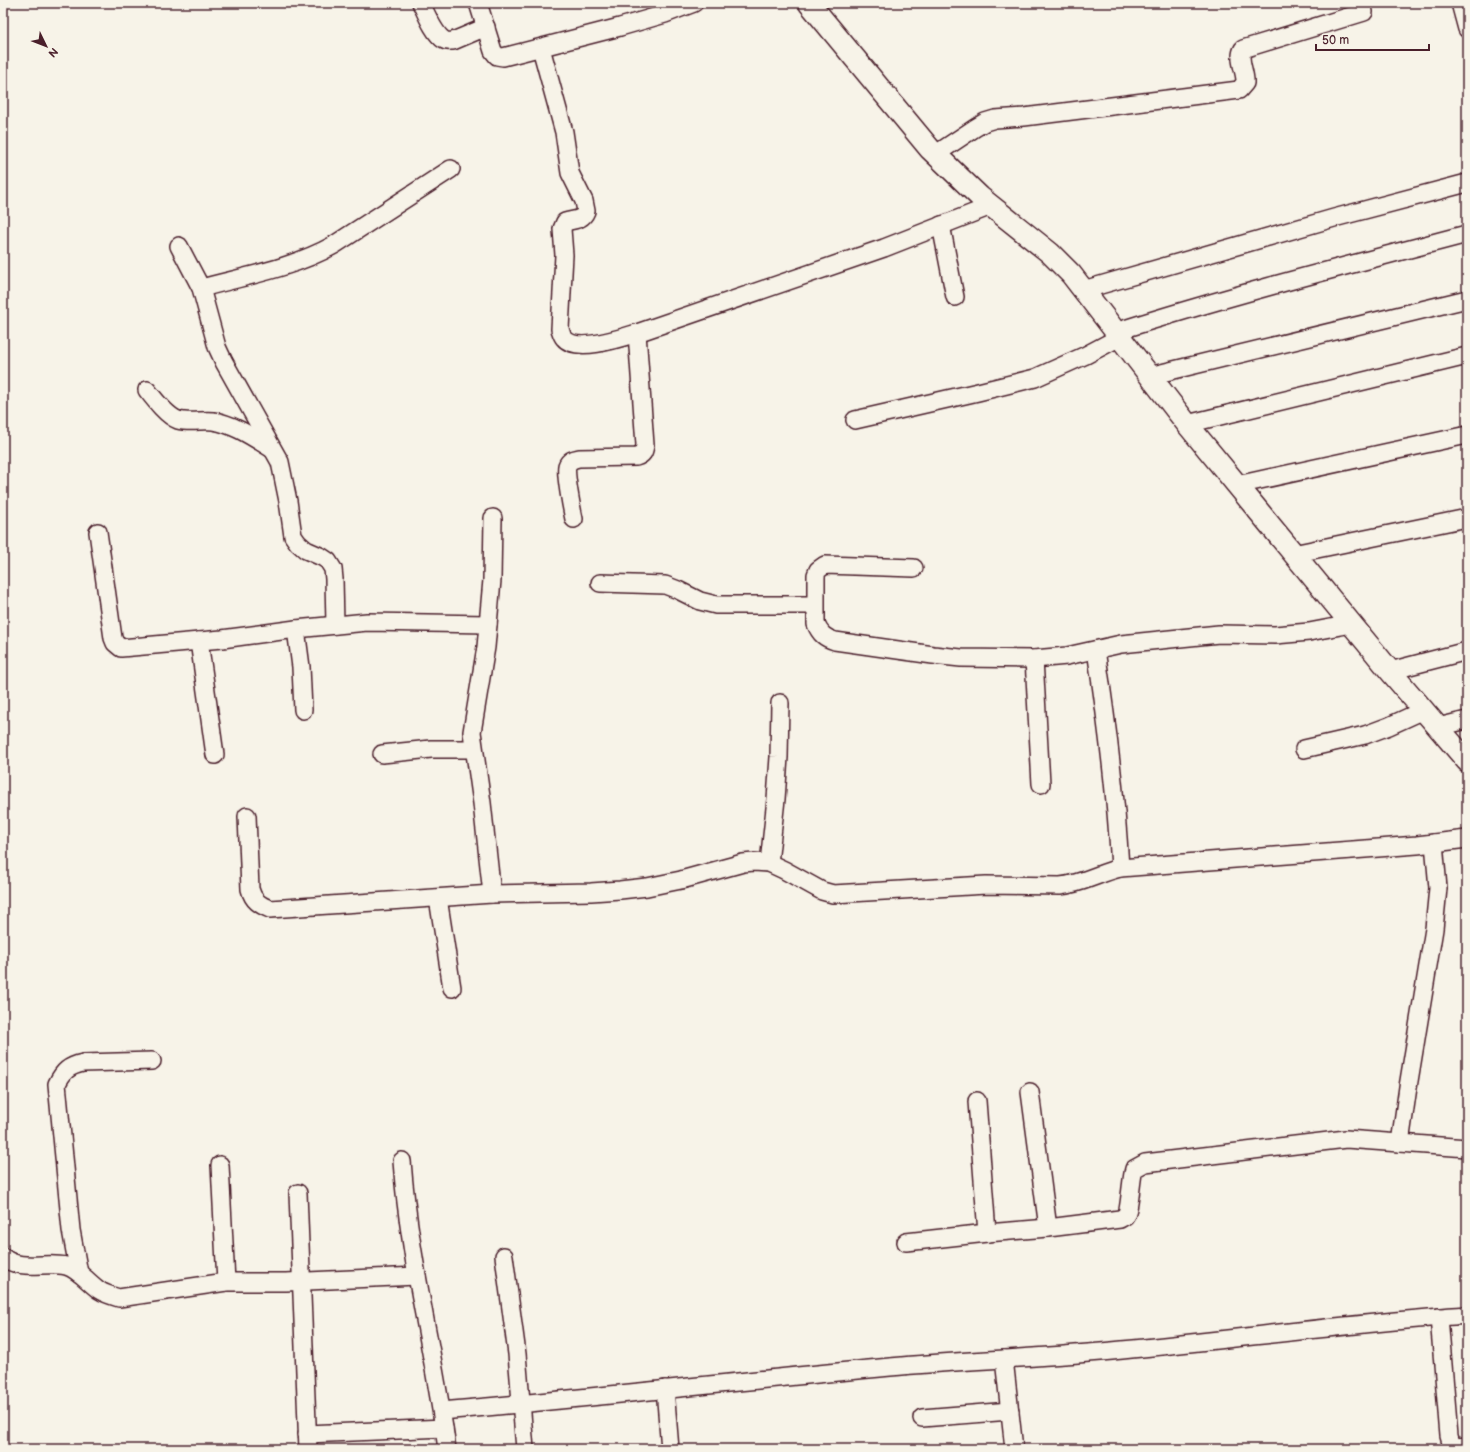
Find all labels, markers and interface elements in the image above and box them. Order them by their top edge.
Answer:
north arrow [26,26,66,66]
scale bar [1316,26,1429,52]
text: 50 m [1322,33,1349,48]
text: N [45,45,61,60]

